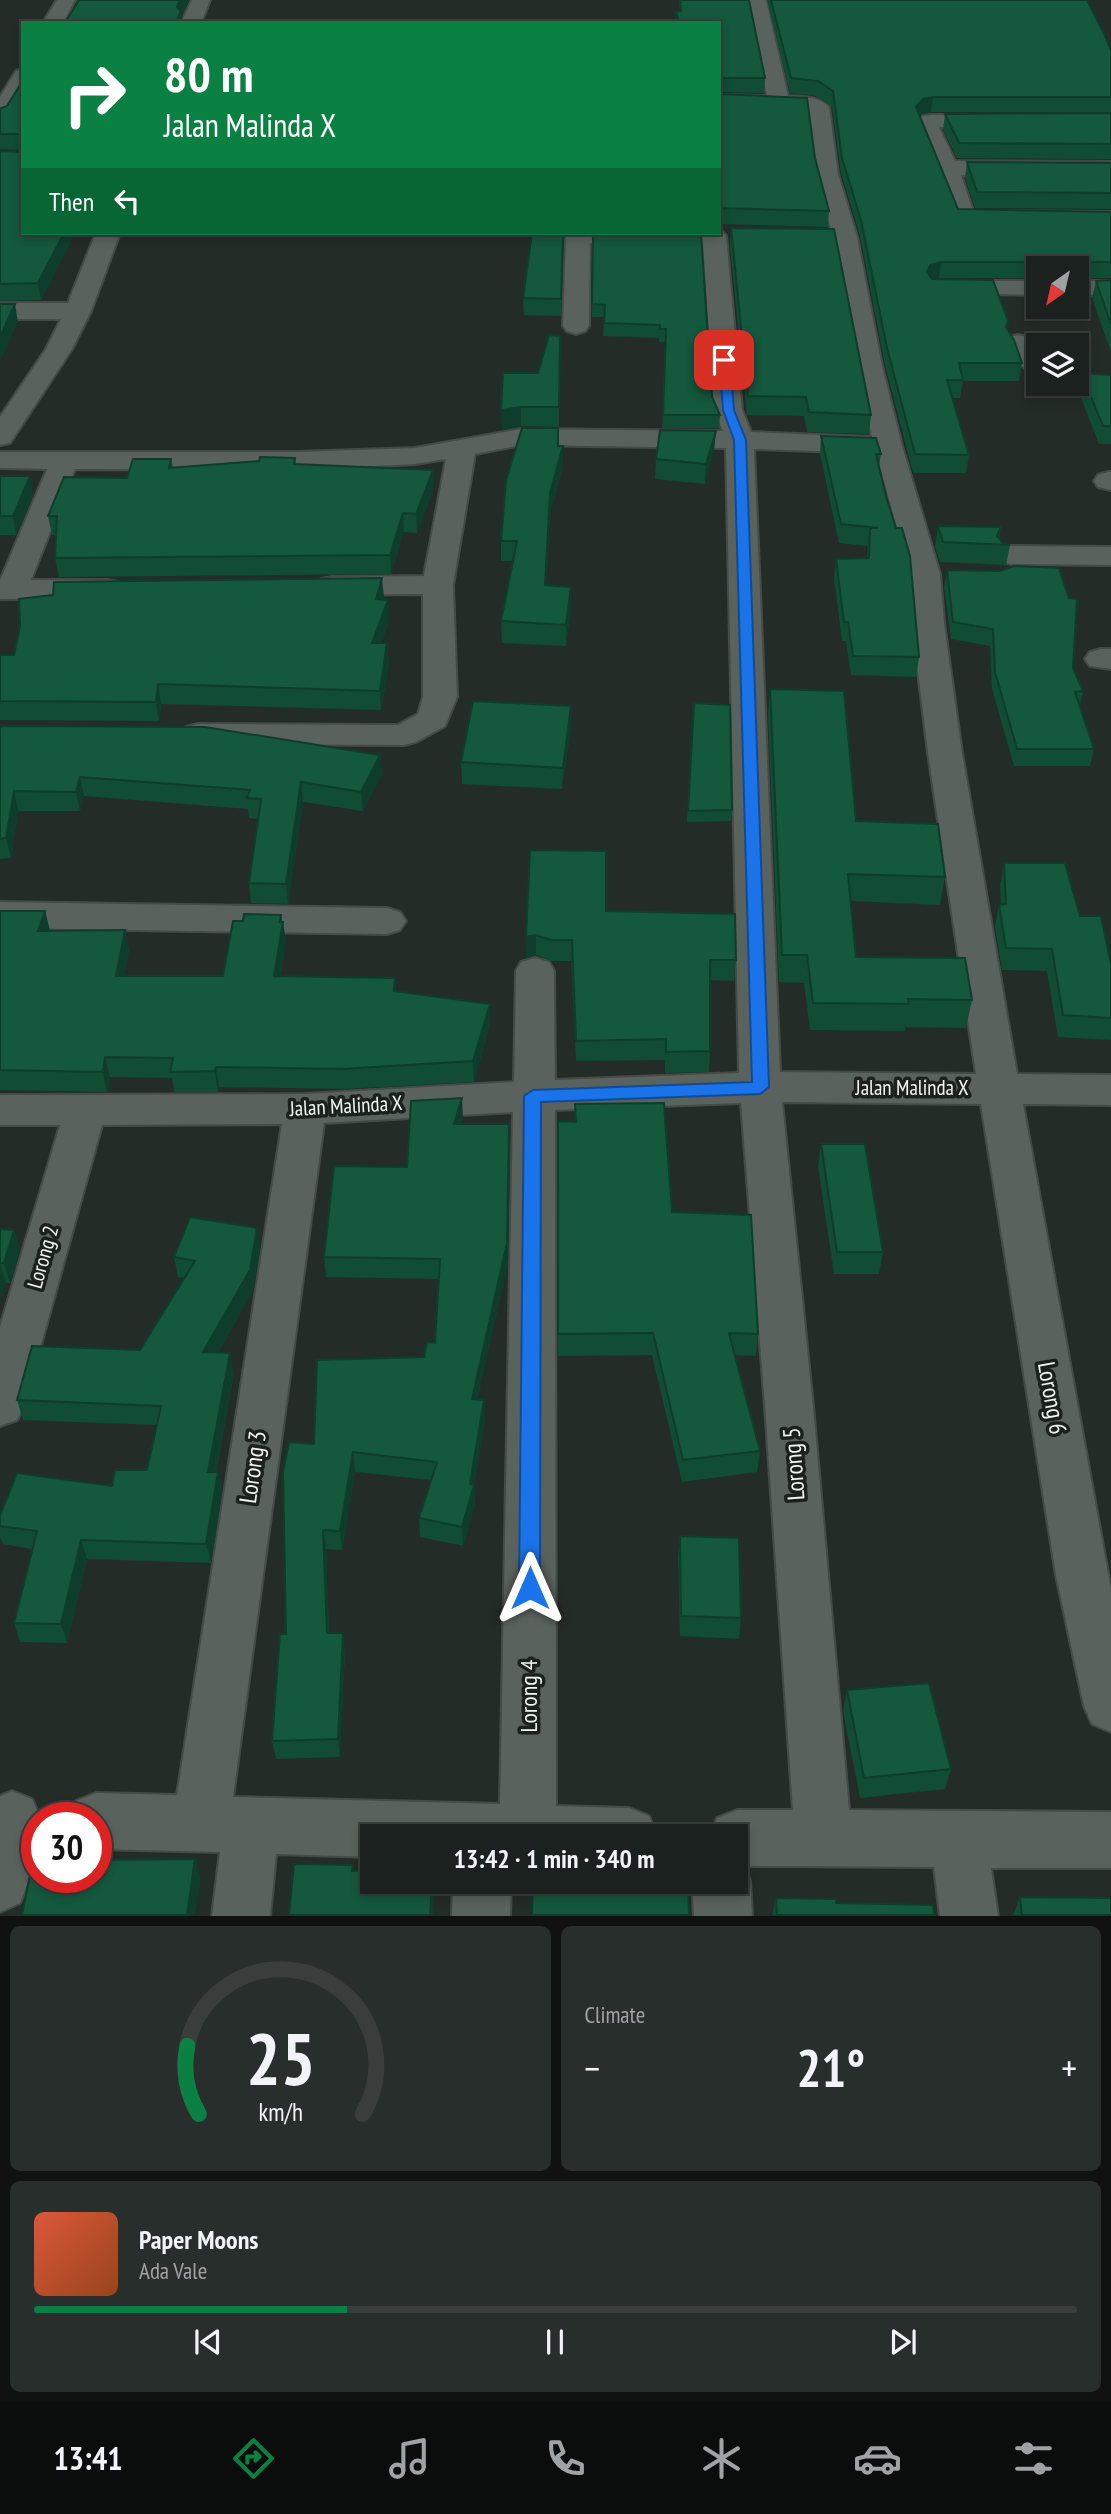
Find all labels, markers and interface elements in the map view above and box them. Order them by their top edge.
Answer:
text: 80 m [164,42,253,106]
icon: right [49,49,140,140]
text: Jalan Malinda X [164,104,336,146]
icon: left [108,182,146,220]
text: Then [49,185,94,218]
north arrow [1026,256,1088,318]
map controls [1026,256,1089,396]
pin [694,330,754,390]
button: layers [1026,333,1089,396]
icon: arrive [705,341,743,379]
street label: Jalan Malinda X [855,1074,969,1101]
street label: Jalan Malinda X [288,1089,404,1122]
street label: Lorong 2 [21,1222,64,1291]
street label: Lorong 6 [1031,1359,1074,1437]
street label: Lorong 5 [775,1427,812,1502]
street label: Lorong 3 [232,1429,273,1505]
position arrow [493,1551,567,1625]
street label: Lorong 4 [513,1659,544,1733]
speed limit sign: 30 [21,1802,112,1893]
text: 13:42 · 1 min · 340 m [454,1842,654,1875]
text: Climate [585,2000,645,2029]
text: 25 [245,2011,315,2105]
text: 21° [796,2034,865,2101]
text: − [585,2043,600,2092]
text: + [1061,2043,1077,2092]
text: km/h [258,2096,302,2128]
text: Paper Moons [139,2223,258,2256]
text: Ada Vale [139,2256,207,2285]
icon: previous [189,2323,227,2361]
icon: pause [536,2323,574,2361]
icon: next [884,2323,922,2361]
icon: directions [229,2434,278,2483]
icon: music [385,2434,434,2483]
icon: phone [541,2434,590,2483]
icon: climate [697,2434,746,2483]
icon: car [853,2434,902,2483]
icon: filters [1009,2434,1058,2483]
text: 13:41 [53,2437,123,2479]

